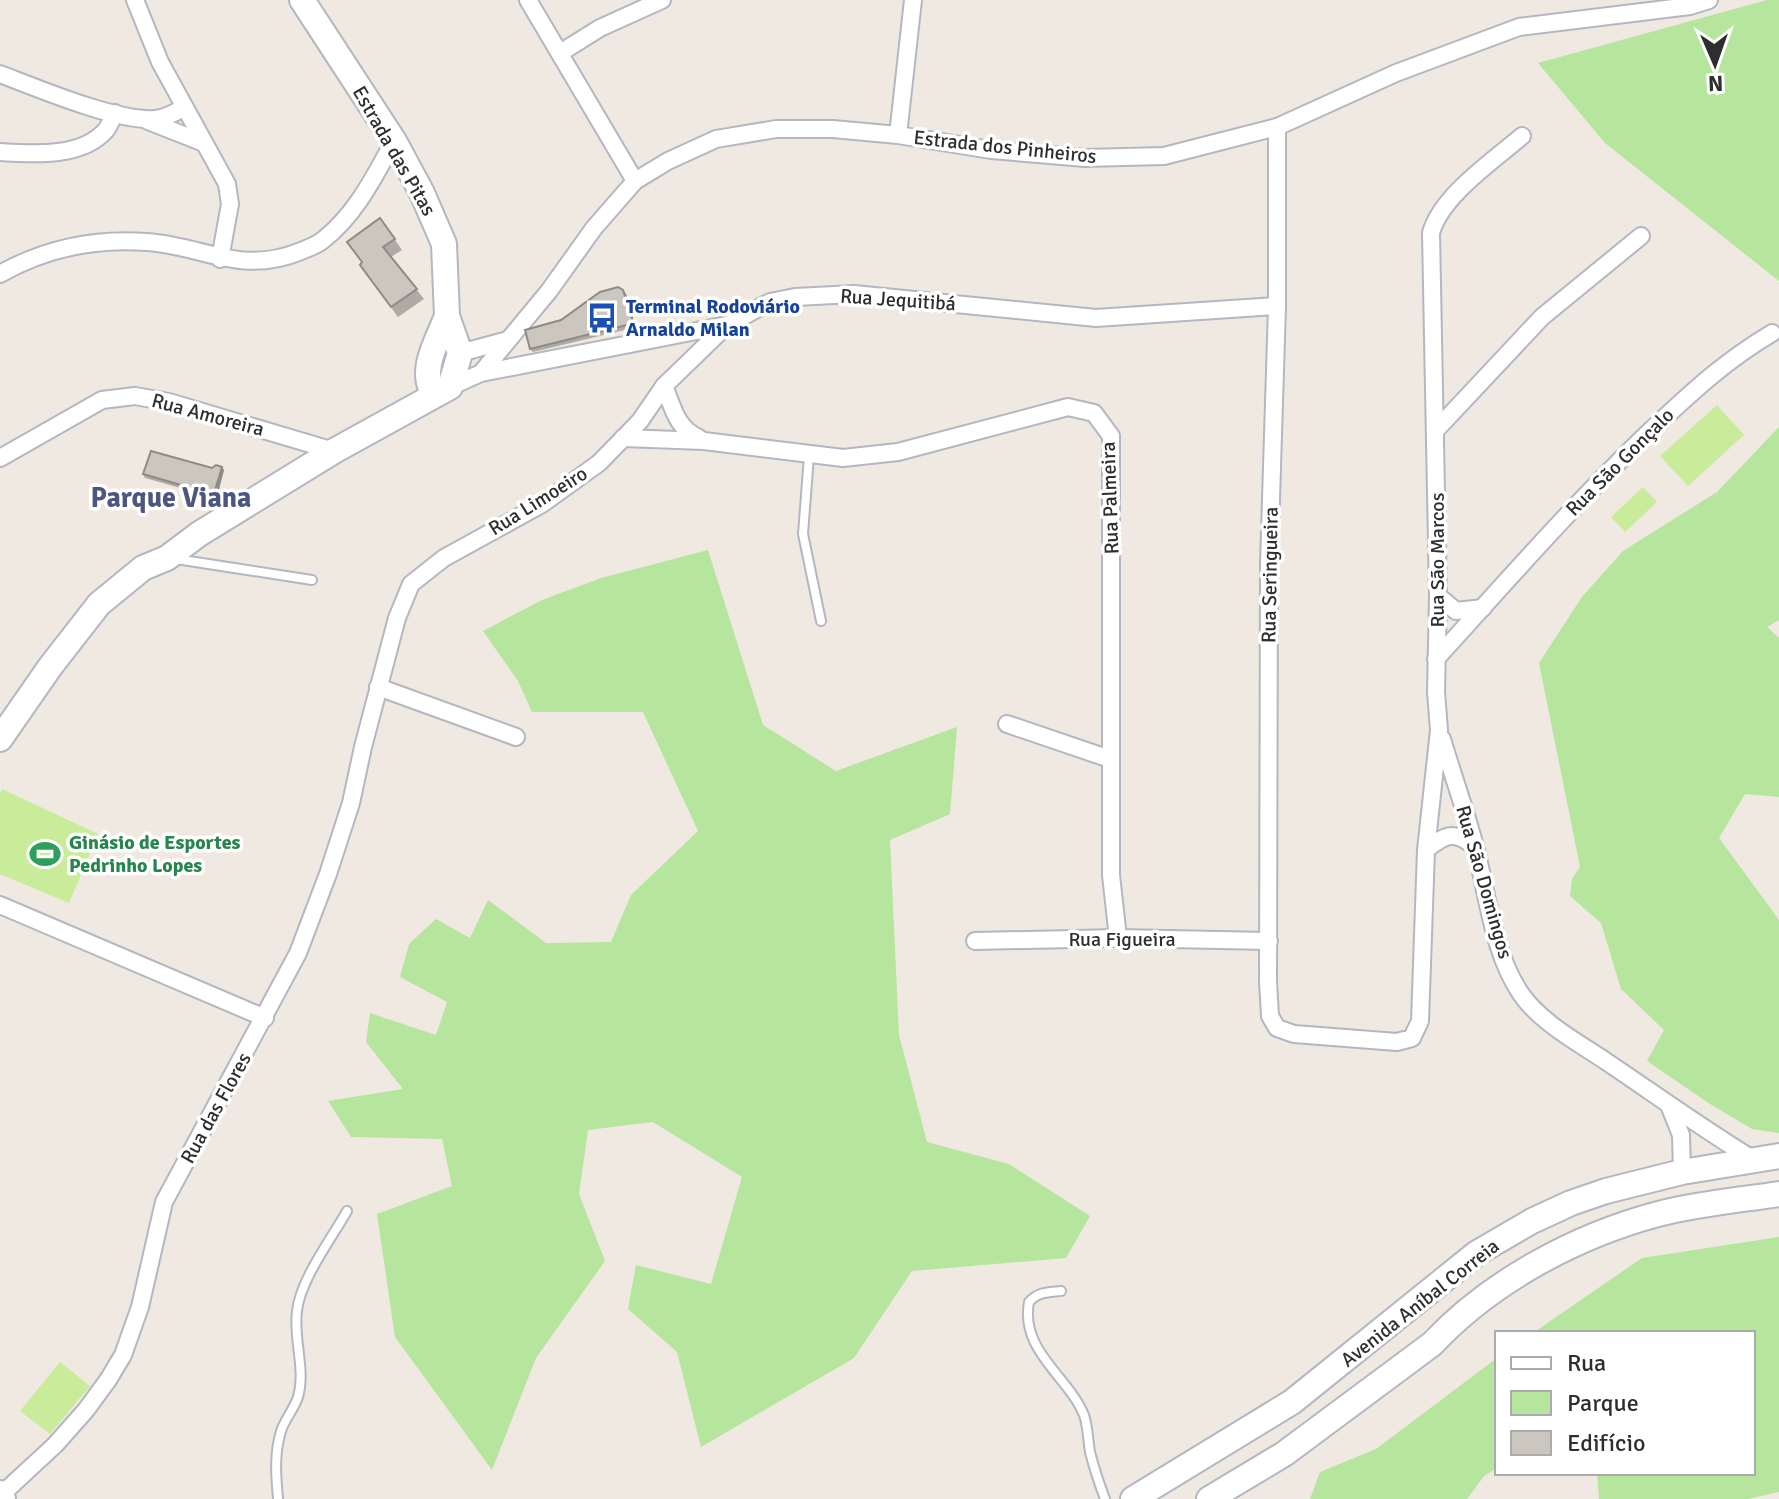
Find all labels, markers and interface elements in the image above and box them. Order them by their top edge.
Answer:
north arrow [1675,24,1755,104]
text: N [1708,70,1724,97]
street label: Estrada das Pitas [347,82,441,221]
street label: Estrada dos Pinheiros [912,125,1098,169]
street label: Rua Jequitibá [839,283,957,317]
place label: Terminal Rodoviário Arnaldo Milan [626,294,800,342]
bus stop icon: Terminal Rodoviário Arnaldo Milan [585,301,619,335]
street label: Rua Amoreira [149,388,267,442]
street label: Rua São Gonçalo [1561,403,1679,521]
street label: Rua Palmeira [1096,441,1124,555]
street label: Rua Limoeiro [484,461,592,541]
district label: Parque Viana [91,481,251,515]
street label: Rua São Marcos [1425,492,1450,627]
street label: Rua Seringueira [1256,507,1284,643]
street label: Rua São Domingos [1450,802,1518,962]
place label: Ginásio de Esportes Pedrinho Lopes [69,830,241,878]
sports icon: Ginásio de Esportes Pedrinho Lopes [28,837,62,871]
street label: Rua Figueira [1068,927,1176,952]
street label: Rua das Flores [175,1048,257,1168]
street label: Avenida Aníbal Correia [1336,1233,1504,1373]
legend [1495,1331,1755,1475]
text: Rua [1567,1348,1606,1378]
text: Parque [1567,1388,1639,1418]
text: Edifício [1567,1428,1645,1458]

